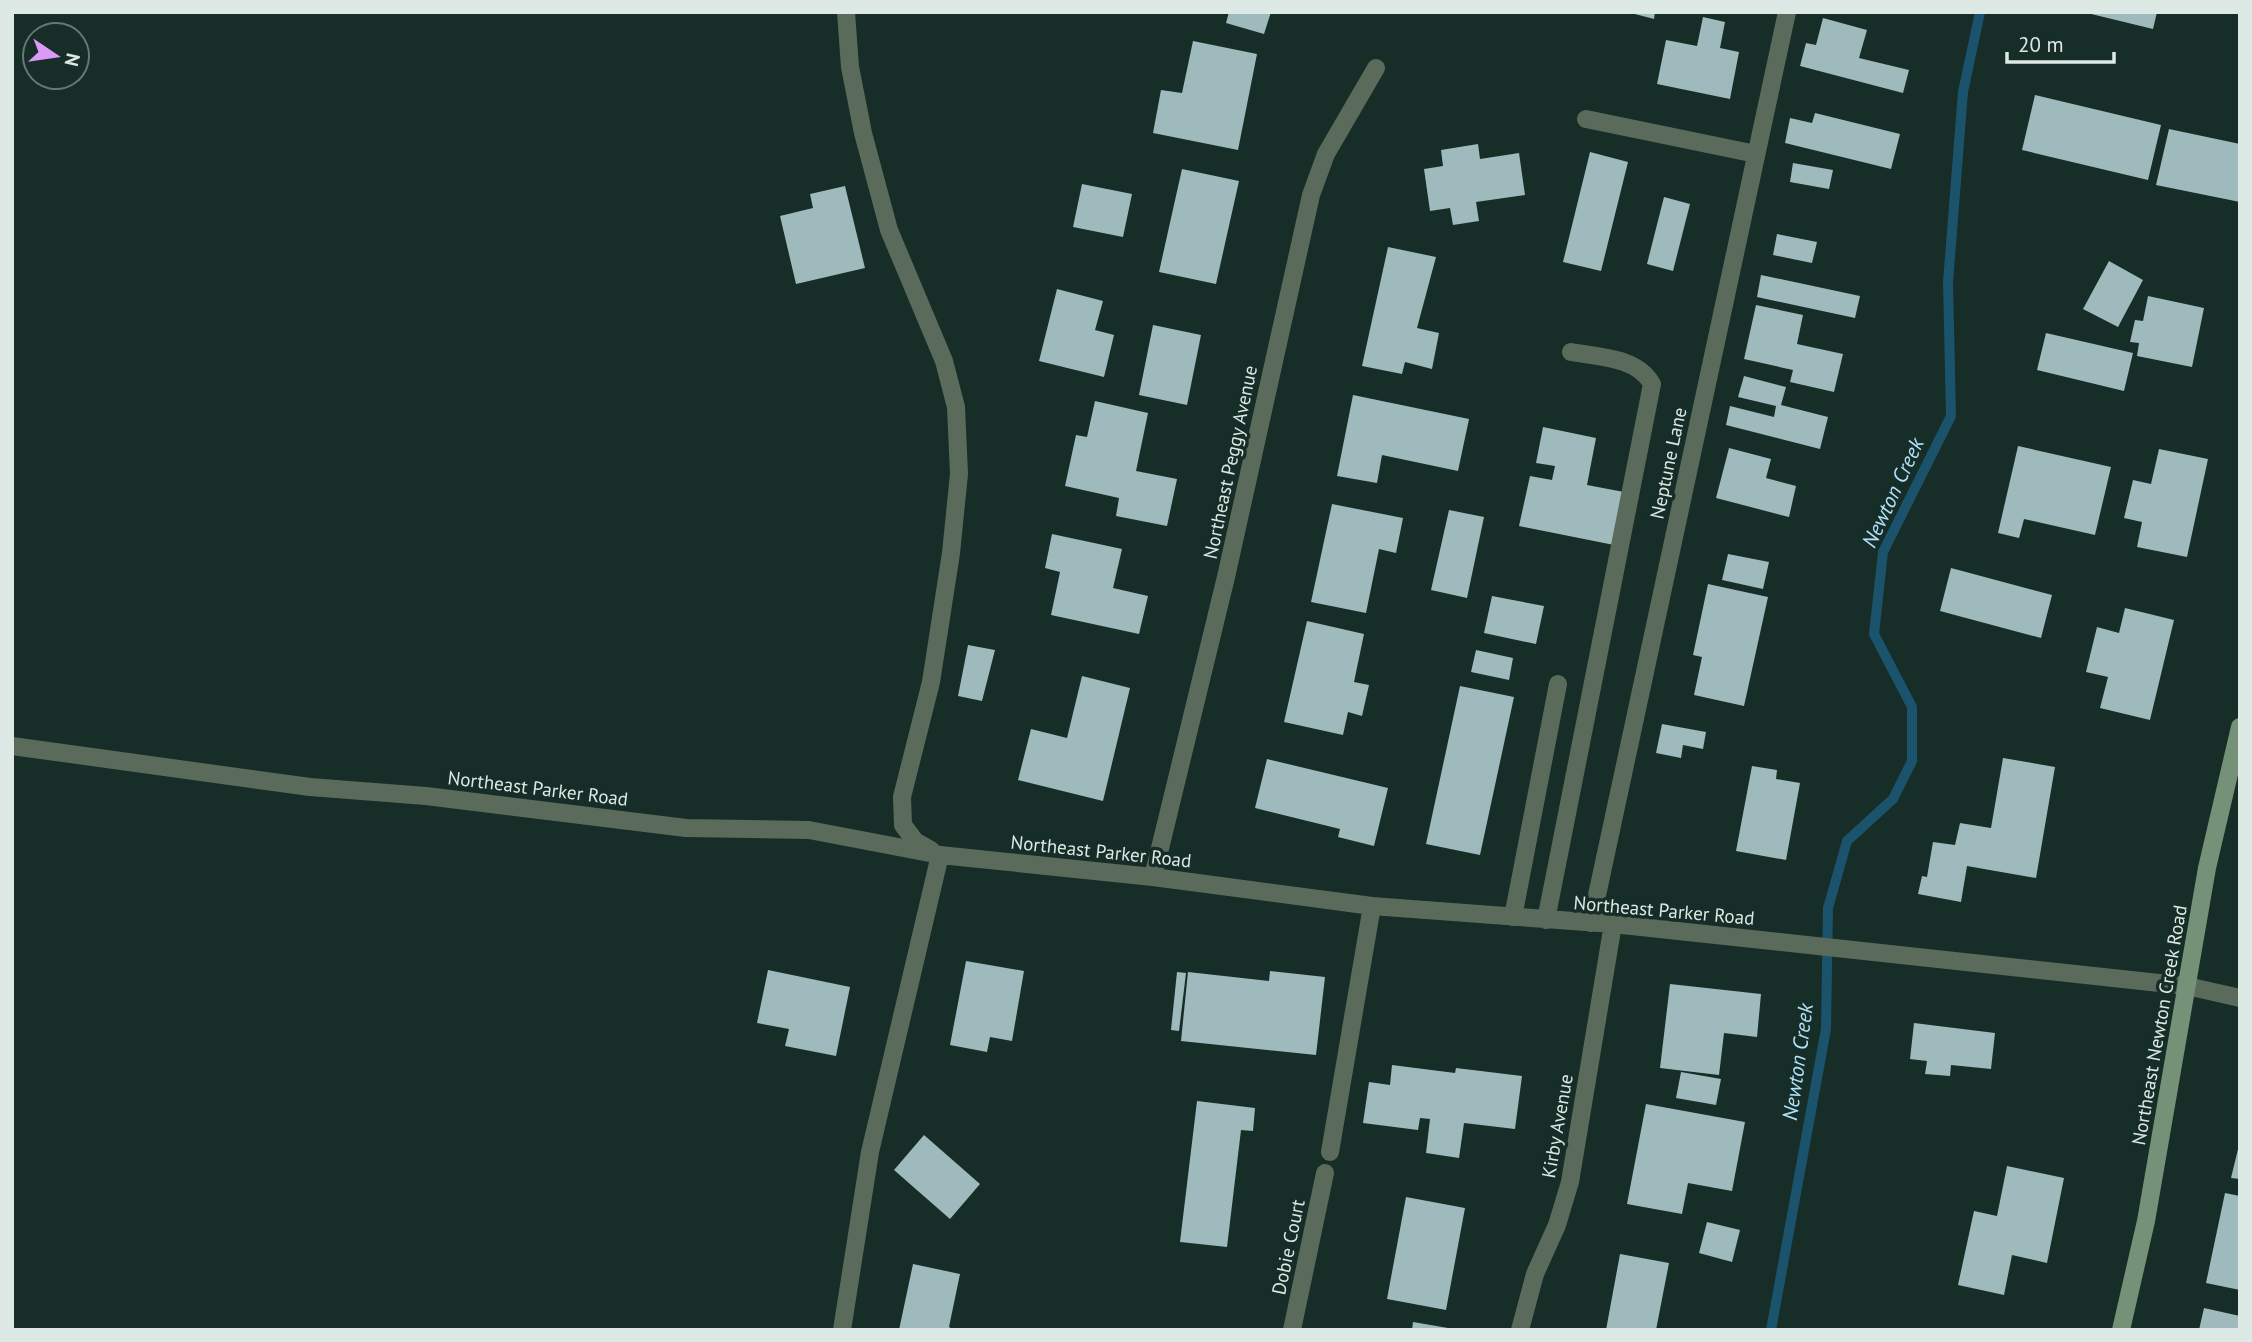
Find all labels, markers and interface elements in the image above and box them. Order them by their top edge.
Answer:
north arrow [21,21,91,91]
scale bar [2007,21,2114,65]
text: 20 m [2018,31,2064,58]
text: N [59,51,86,69]
street label: Northeast Peggy Avenue [1198,363,1262,561]
street label: Neptune Lane [1644,405,1692,521]
water label: Newton Creek [1855,432,1930,552]
street label: Northeast Parker Road [446,765,630,811]
street label: Northeast Parker Road [1009,830,1193,872]
street label: Northeast Parker Road [1573,890,1755,930]
street label: Northeast Newton Creek Road [2126,903,2192,1147]
water label: Newton Creek [1776,1000,1819,1122]
street label: Kirby Avenue [1536,1072,1578,1180]
street label: Dobie Court [1266,1197,1310,1297]

